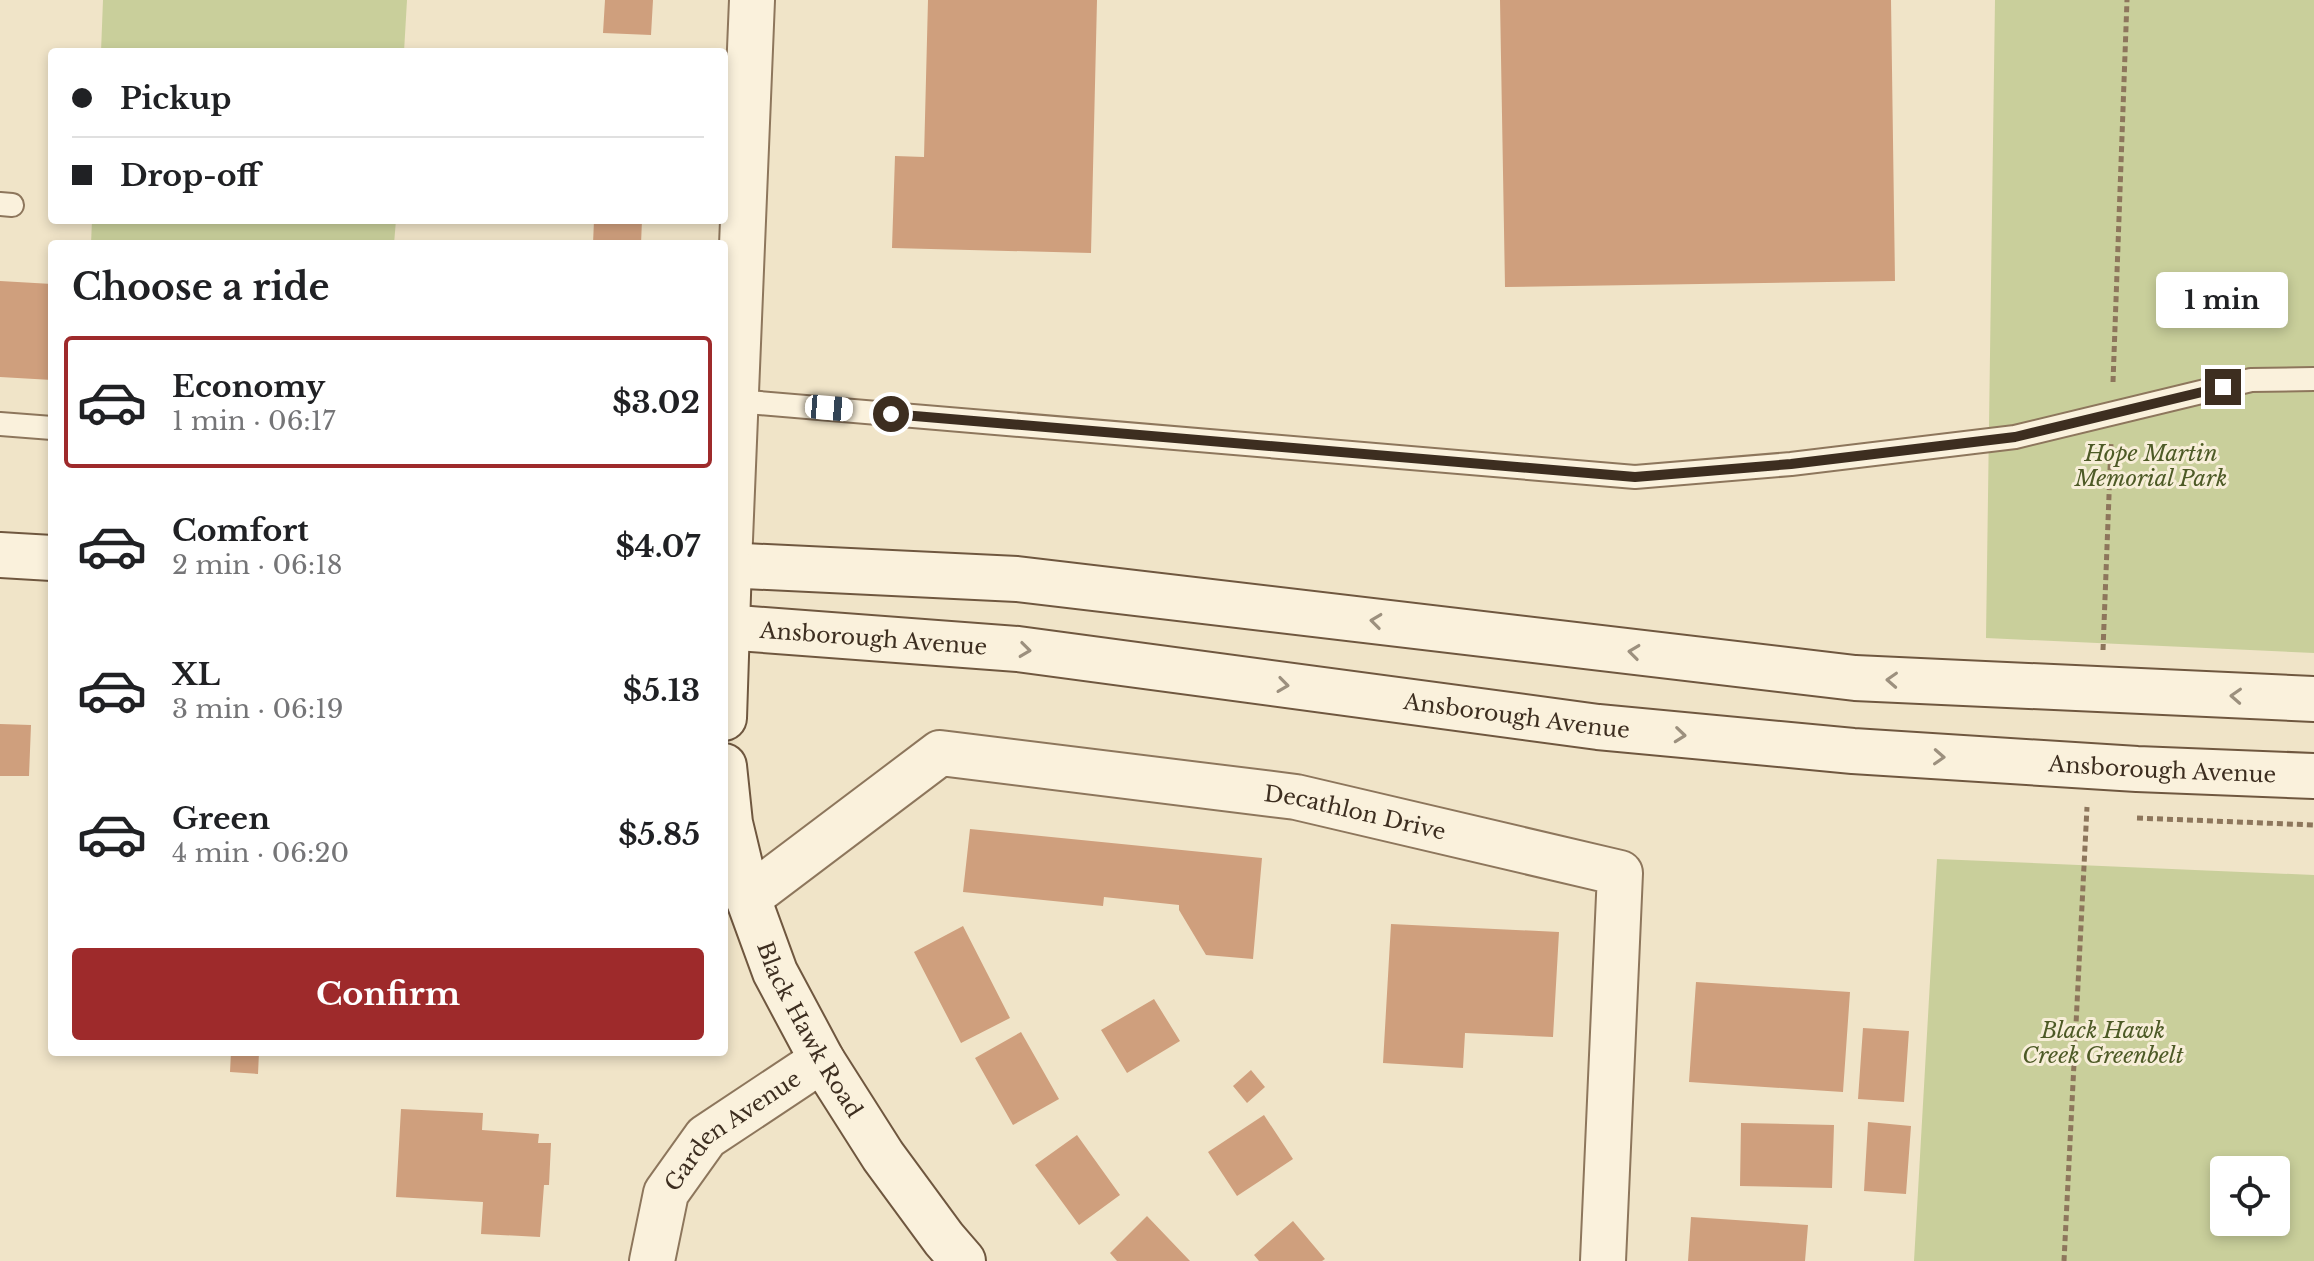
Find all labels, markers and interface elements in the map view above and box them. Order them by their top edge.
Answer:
text: Pickup [120,80,231,117]
text: Drop-off [120,157,260,194]
text: Choose a ride [72,265,329,310]
callout: 1 min [2157,271,2289,327]
text: 1 min [2184,284,2260,316]
icon: car [76,366,148,438]
text: Economy [172,368,325,405]
route end [2205,369,2241,405]
text: $3.02 [612,384,700,421]
car [804,394,854,422]
route start [873,396,909,432]
text: 1 min · 06:17 [172,405,335,437]
park label: Hope Martin Memorial Park [2074,440,2227,492]
icon: car [76,510,148,582]
text: Comfort [172,512,309,549]
text: $4.07 [615,528,700,565]
text: 2 min · 06:18 [172,549,343,581]
one-way arrow [1369,613,1382,630]
street label: Ansborough Avenue [758,616,988,660]
one-way arrow [1018,641,1032,658]
one-way arrow [1627,643,1640,660]
icon: car [76,654,148,726]
text: XL [172,656,220,693]
one-way arrow [1885,671,1898,688]
text: $5.13 [623,672,700,709]
one-way arrow [1276,676,1290,693]
street label: Ansborough Avenue [1401,687,1631,743]
one-way arrow [2229,687,2242,704]
text: 3 min · 06:19 [172,693,344,725]
one-way arrow [1673,726,1686,743]
one-way arrow [1933,748,1946,765]
street label: Ansborough Avenue [2047,750,2277,788]
street label: Decathlon Drive [1263,780,1448,845]
icon: car [76,798,148,870]
text: Green [172,800,270,837]
text: $5.85 [618,816,700,853]
text: 4 min · 06:20 [172,837,349,869]
street label: Black Hawk Road [752,938,868,1122]
button: Confirm [72,948,704,1040]
park label: Black Hawk Creek Greenbelt [2022,1017,2184,1069]
street label: Garden Avenue [658,1065,806,1196]
map controls [2210,1156,2290,1236]
button: locate [2210,1156,2290,1236]

